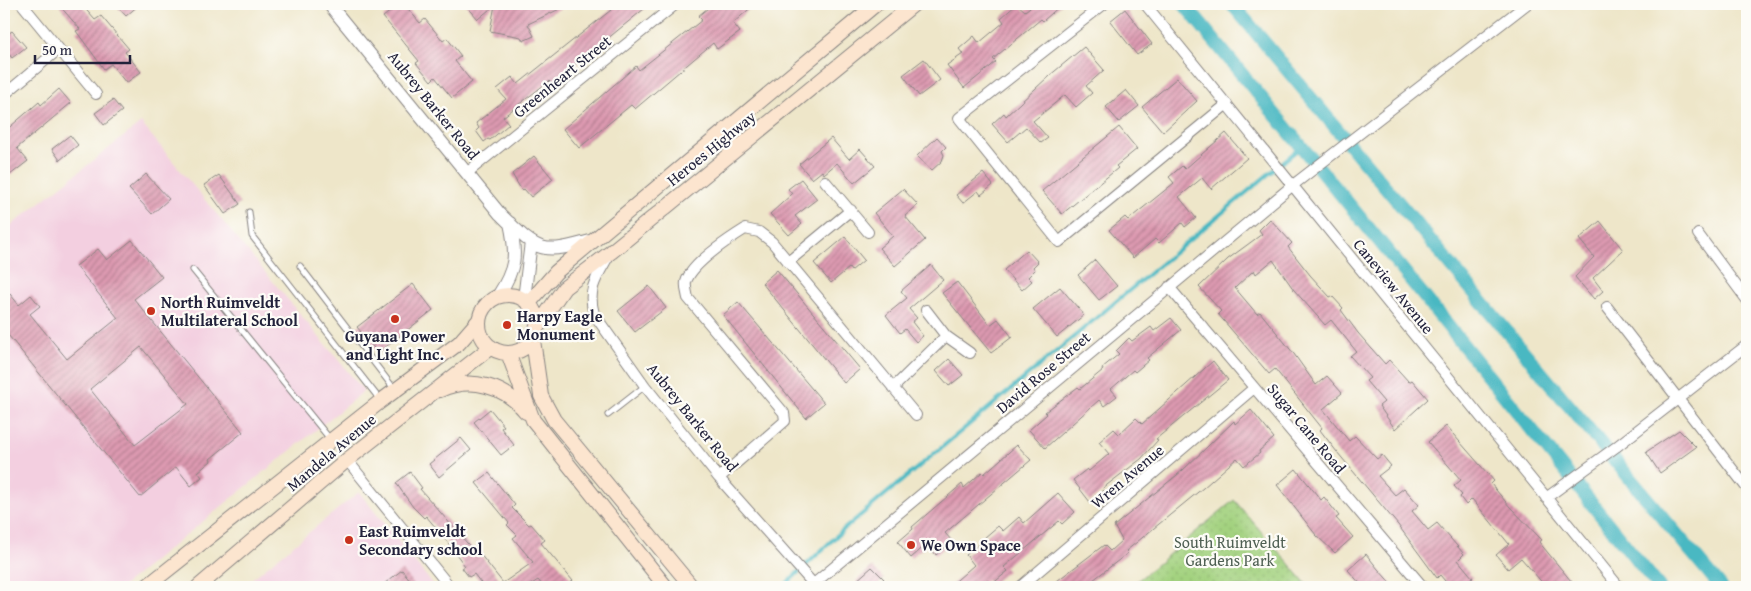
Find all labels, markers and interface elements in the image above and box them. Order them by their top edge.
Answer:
street label: Greenheart Street [508,29,616,123]
scale bar [35,32,130,64]
text: 50 m [42,39,73,60]
street label: Aubrey Barker Road [382,45,486,165]
street label: Heroes Highway [661,104,761,192]
street label: Caneview Avenue [1348,233,1440,339]
place label: North Ruimveldt Multilateral School [161,290,298,332]
place label: Harpy Eagle Monument [517,304,603,346]
marker: North Ruimveldt Multilateral School [145,305,157,317]
marker: Guyana Power and Light Inc. [389,313,401,325]
marker: Harpy Eagle Monument [501,319,513,331]
place label: Guyana Power and Light Inc. [345,324,446,366]
street label: David Rose Street [991,325,1096,419]
street label: Aubrey Barker Road [641,357,745,477]
street label: Sugar Cane Road [1262,377,1352,479]
street label: Mandela Avenue [281,407,381,497]
street label: Wren Avenue [1085,438,1169,514]
place label: East Ruimveldt Secondary school [359,519,483,561]
park label: South Ruimveldt Gardens Park [1174,530,1286,572]
place label: We Own Space [921,533,1021,557]
marker: East Ruimveldt Secondary school [343,534,355,546]
marker: We Own Space [905,539,917,551]

